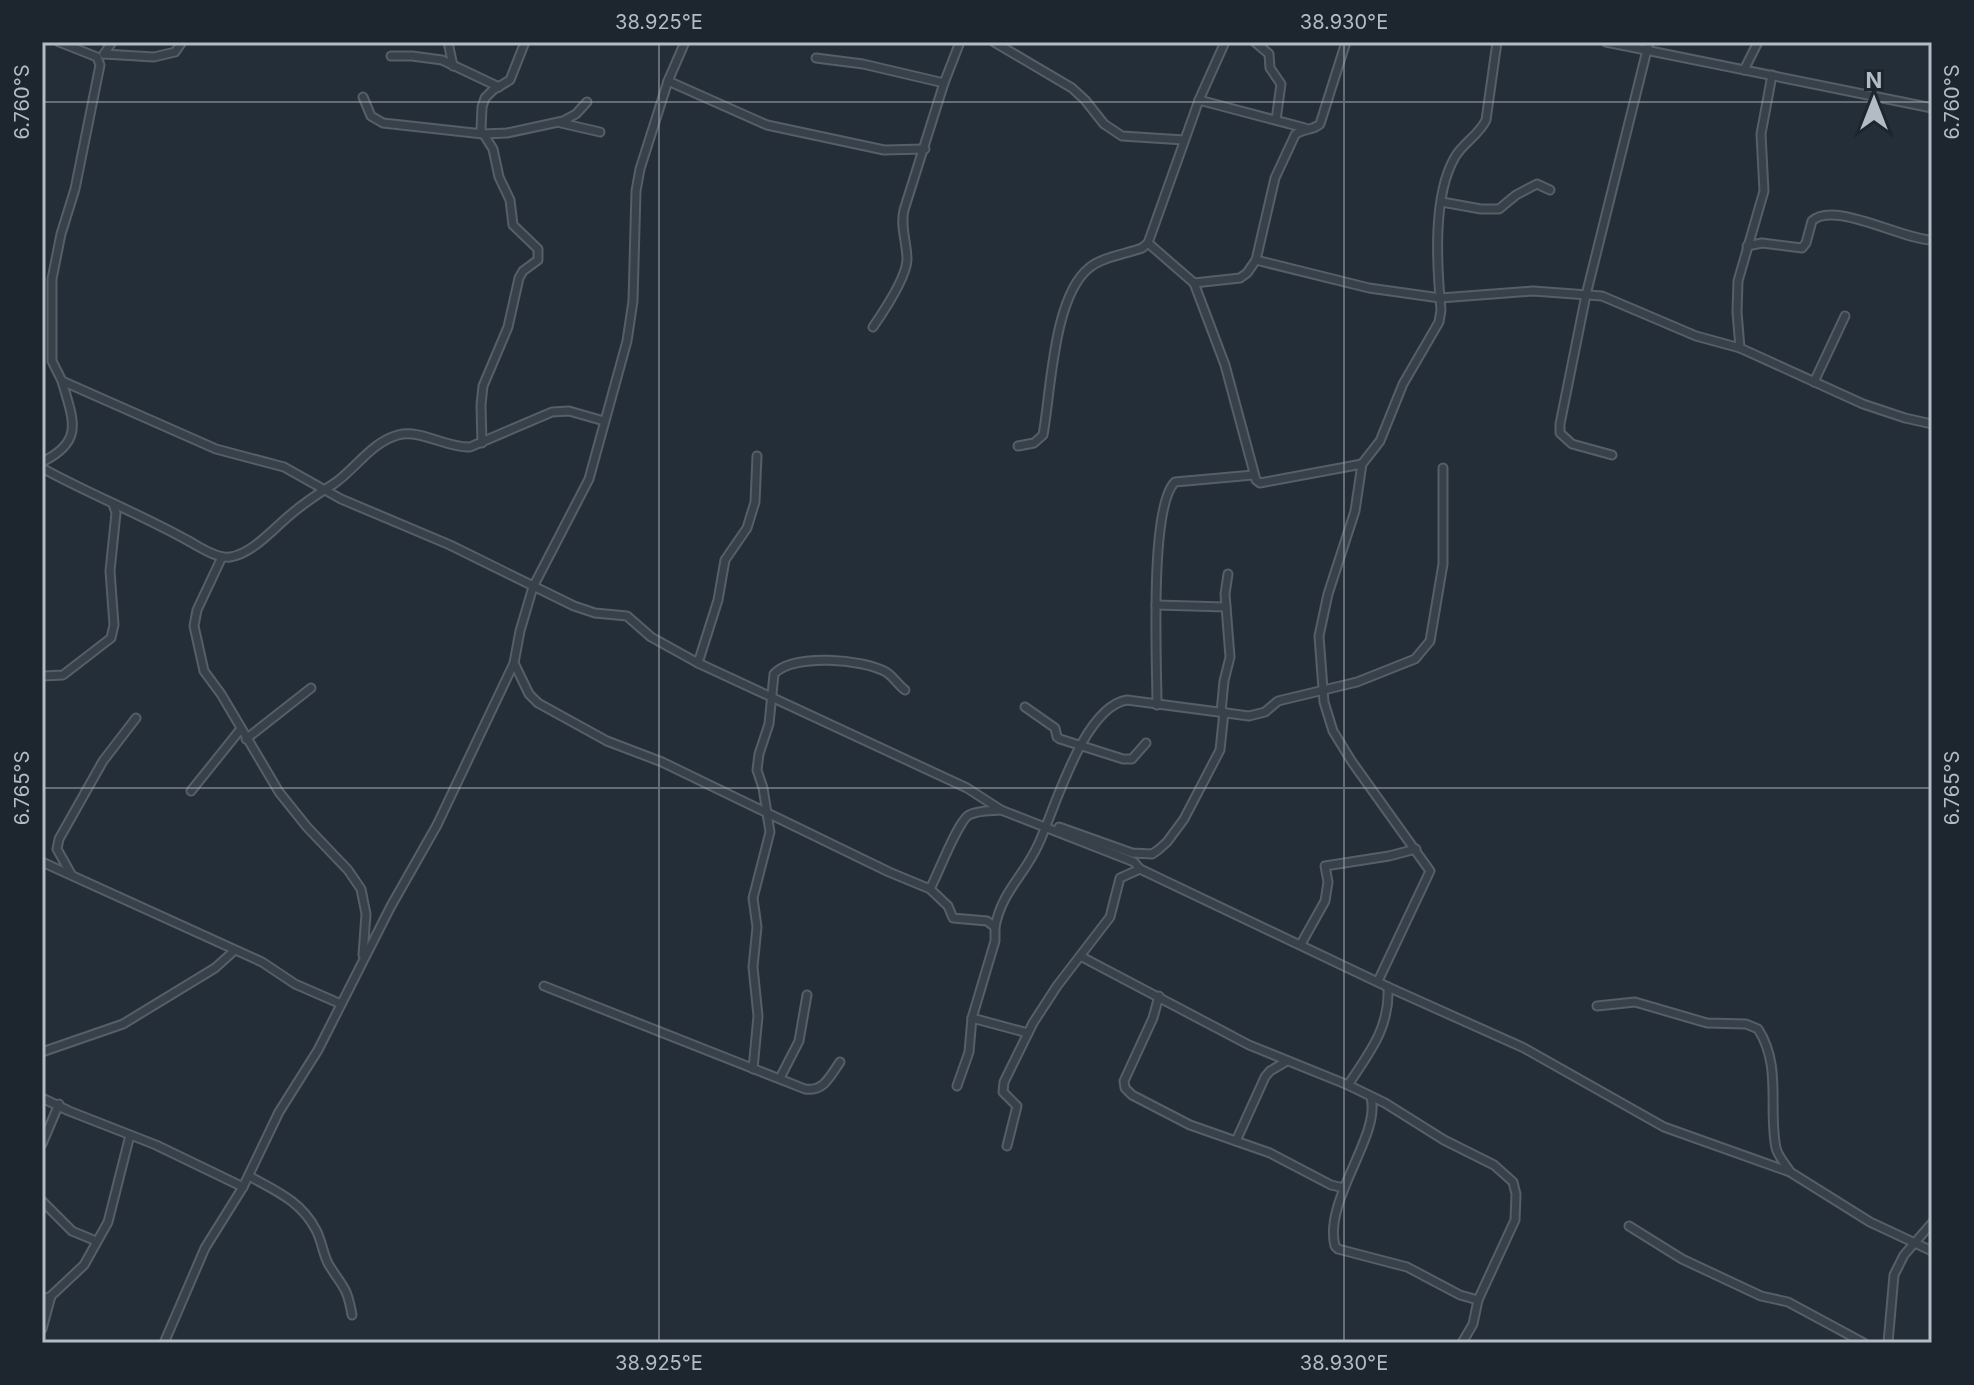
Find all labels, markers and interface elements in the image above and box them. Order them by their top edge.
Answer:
text: 38.925°E [615,10,703,34]
text: 38.930°E [1300,10,1388,34]
north arrow [1834,60,1914,140]
text: 6.760°S [10,64,34,140]
text: 6.760°S [1940,64,1964,140]
text: N [1866,67,1882,93]
text: 6.765°S [10,751,34,825]
text: 6.765°S [1940,751,1964,825]
text: 38.925°E [615,1351,703,1375]
text: 38.930°E [1300,1351,1388,1375]

